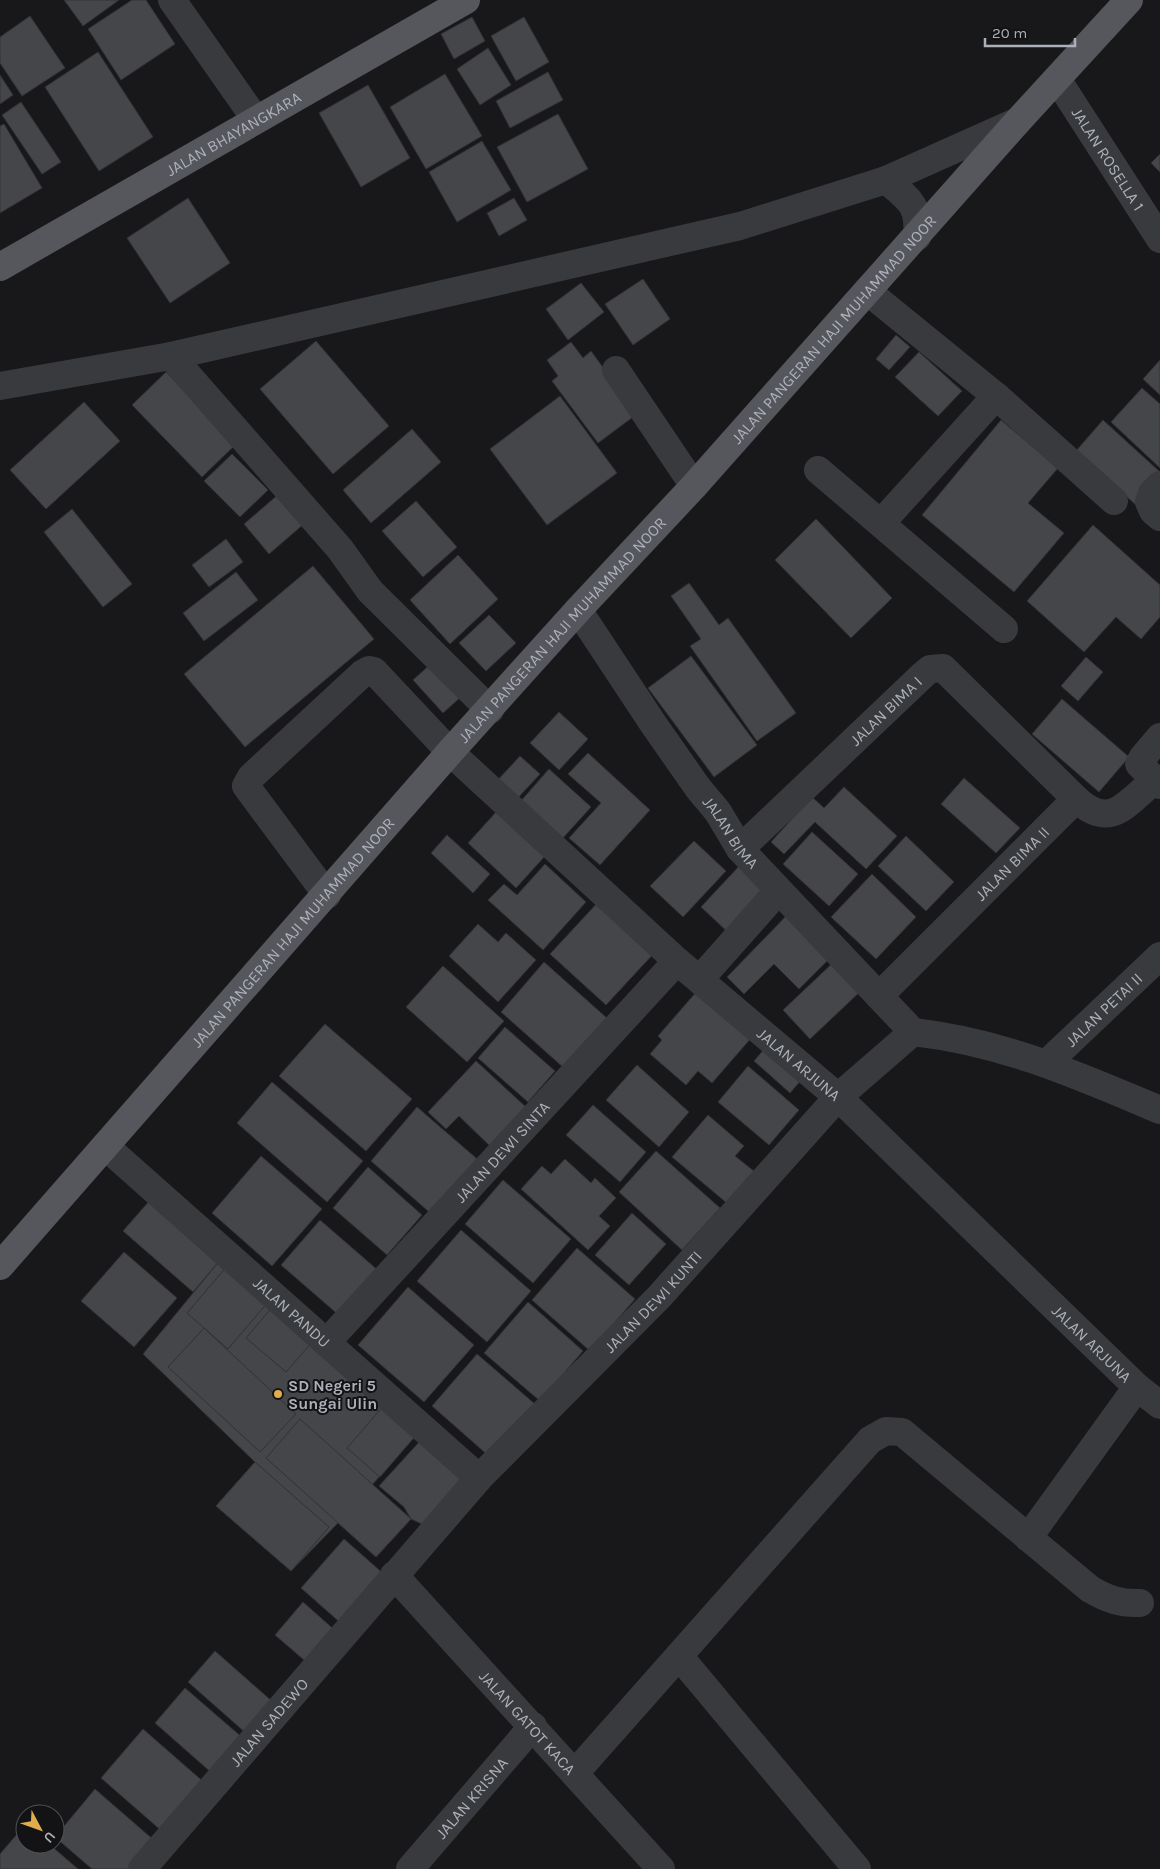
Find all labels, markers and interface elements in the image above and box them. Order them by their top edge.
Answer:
scale bar [985,15,1075,47]
text: 20 m [992,24,1027,42]
street label: JALAN BHAYANGKARA [163,88,305,180]
street label: JALAN ROSELLA 1 [1068,104,1148,214]
street label: JALAN PANGERAN HAJI MUHAMMAD NOOR [727,211,940,448]
street label: JALAN PANGERAN HAJI MUHAMMAD NOOR [454,513,670,747]
street label: JALAN BIMA I [846,672,926,750]
street label: JALAN BIMA [699,792,762,873]
street label: JALAN PANGERAN HAJI MUHAMMAD NOOR [187,813,399,1051]
street label: JALAN BIMA II [971,822,1053,904]
street label: JALAN PETAI II [1062,969,1146,1051]
street label: JALAN ARJUNA [753,1024,844,1105]
street label: JALAN DEWI SINTA [451,1097,554,1207]
street label: JALAN DEWI KUNTI [600,1247,706,1356]
street label: JALAN PANDU [249,1273,334,1351]
street label: JALAN ARJUNA [1048,1301,1135,1387]
place label: SD Negeri 5 Sungai Ulin [288,1376,377,1413]
marker: SD Negeri 5 Sungai Ulin [272,1388,284,1400]
street label: JALAN GATOT KACA [475,1667,580,1779]
street label: JALAN SADEWO [226,1674,312,1770]
street label: JALAN KRISNA [432,1754,512,1843]
north arrow [15,1804,65,1854]
text: U [40,1828,59,1846]

